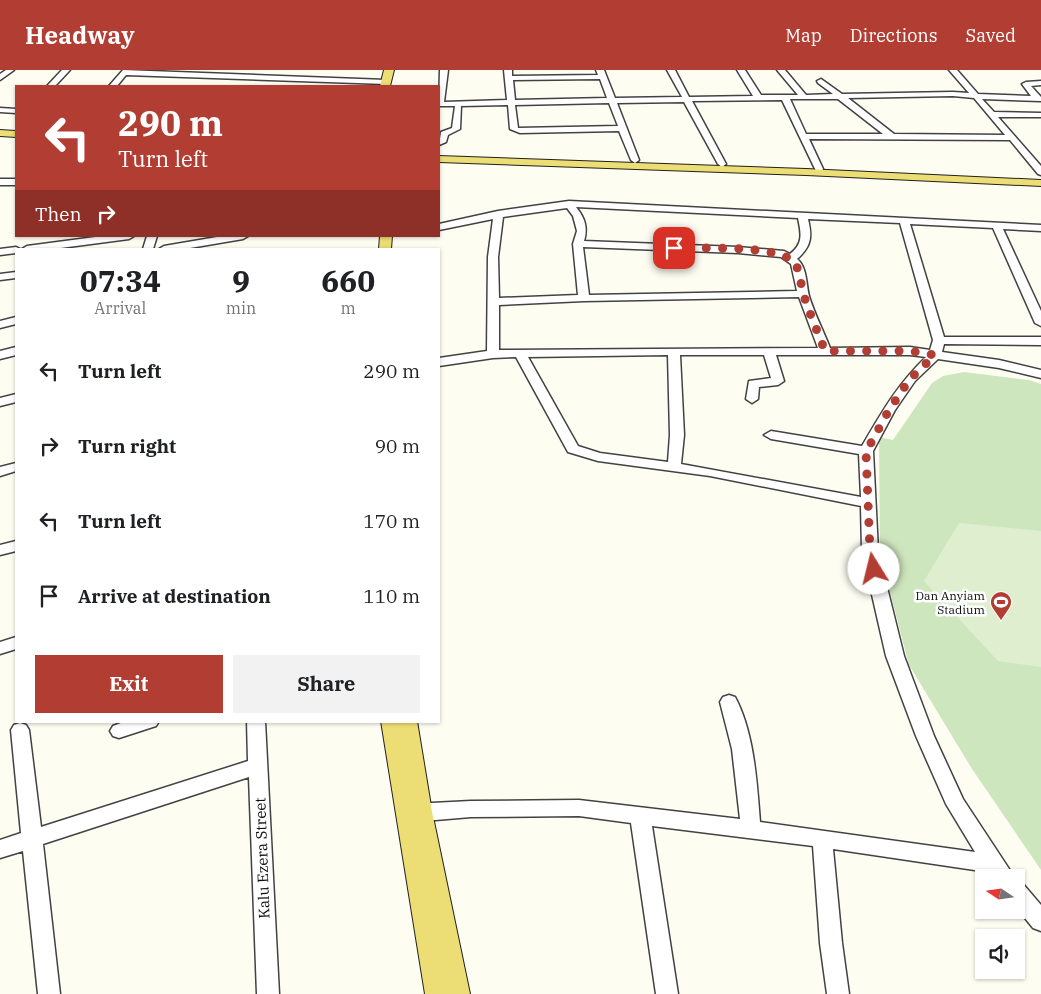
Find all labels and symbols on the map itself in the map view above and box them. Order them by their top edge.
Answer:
pin [653,227,695,269]
position arrow [847,542,899,594]
place label: Dan Anyiam Stadium [916,588,986,617]
sports icon: Dan Anyiam Stadium [989,590,1013,621]
street label: Kalu Ezera Street [250,797,274,919]
north arrow [975,869,1025,919]

